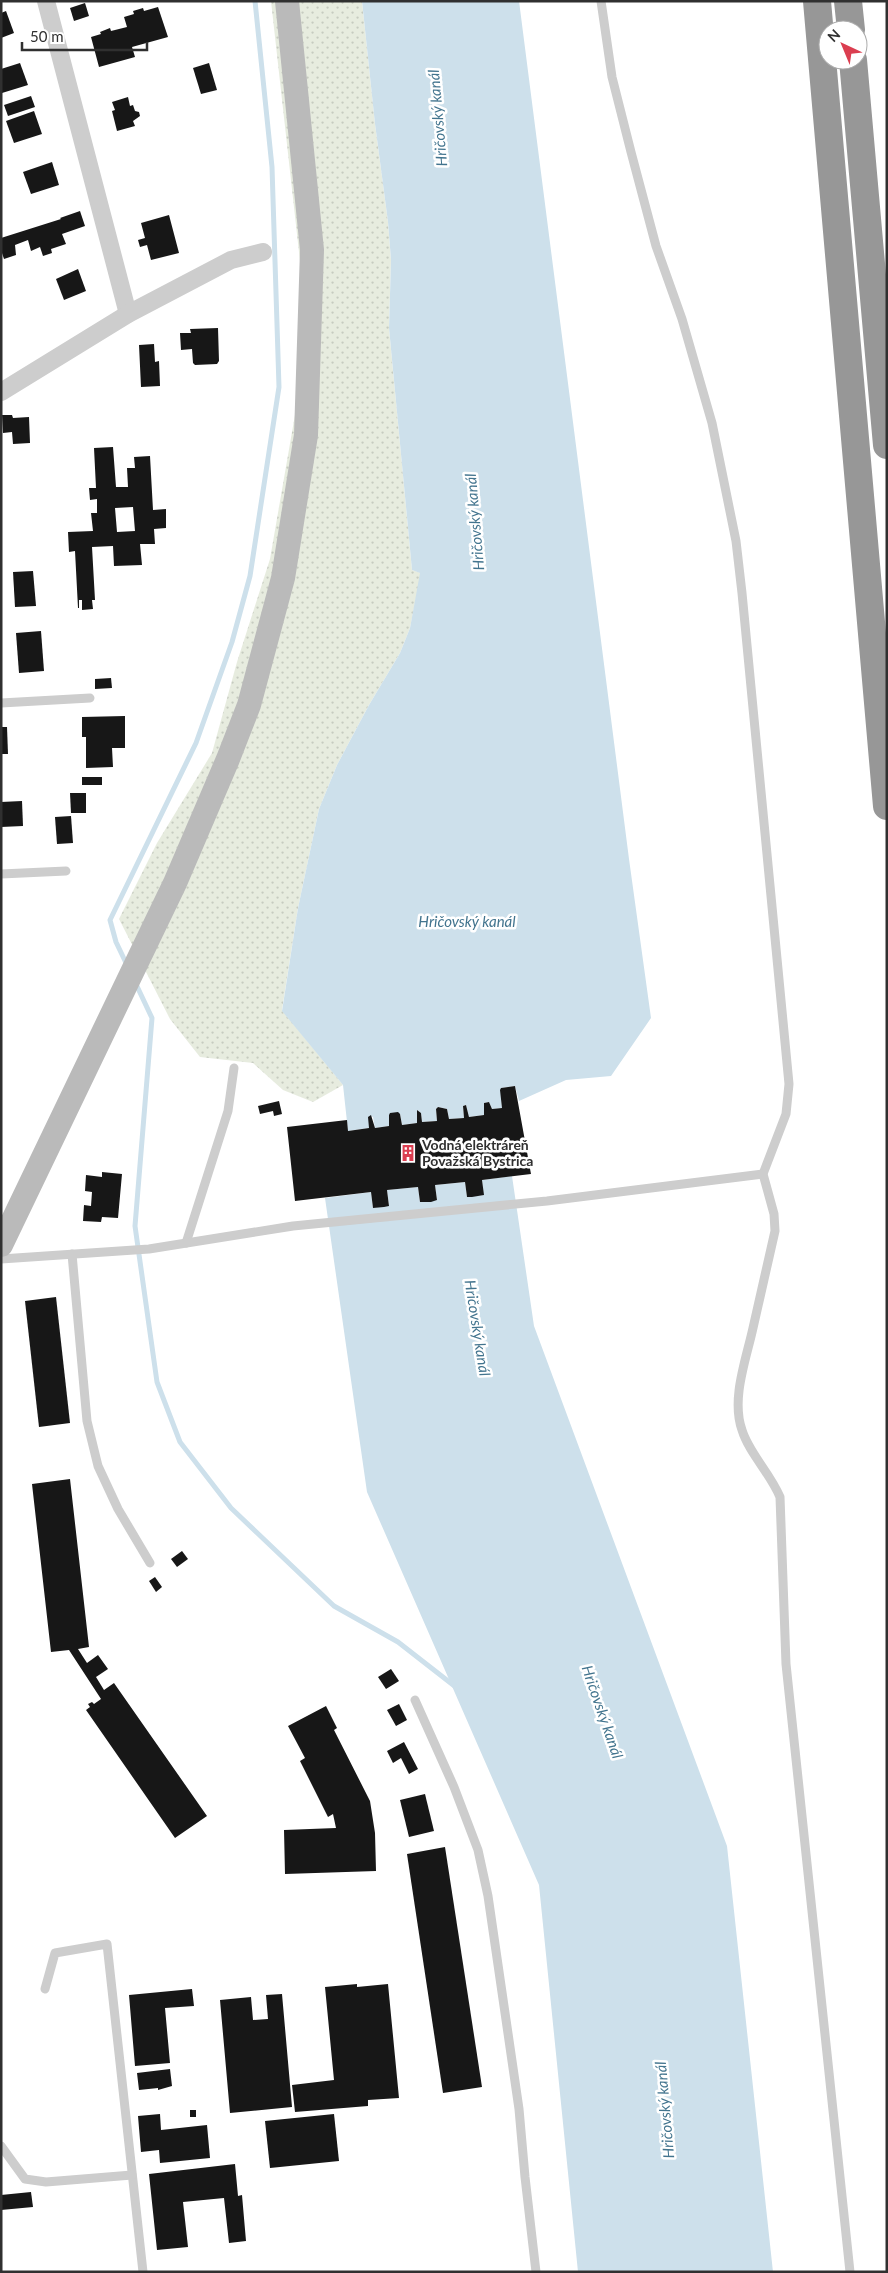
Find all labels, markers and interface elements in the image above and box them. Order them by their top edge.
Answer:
scale bar [22,20,148,52]
north arrow [818,20,868,70]
text: N [824,25,843,45]
text: 50 m [30,27,64,45]
water label: Hričovský kanál [424,68,450,167]
water label: Hričovský kanál [461,472,487,571]
water label: Hričovský kanál [418,912,516,930]
place label: Vodná elektráreň Považská Bystrica [421,1136,533,1169]
building icon: Vodná elektráreň Považská Bystrica [398,1143,418,1163]
water label: Hričovský kanál [461,1278,495,1378]
water label: Hričovský kanál [579,1663,628,1761]
water label: Hričovský kanál [651,2060,677,2159]

